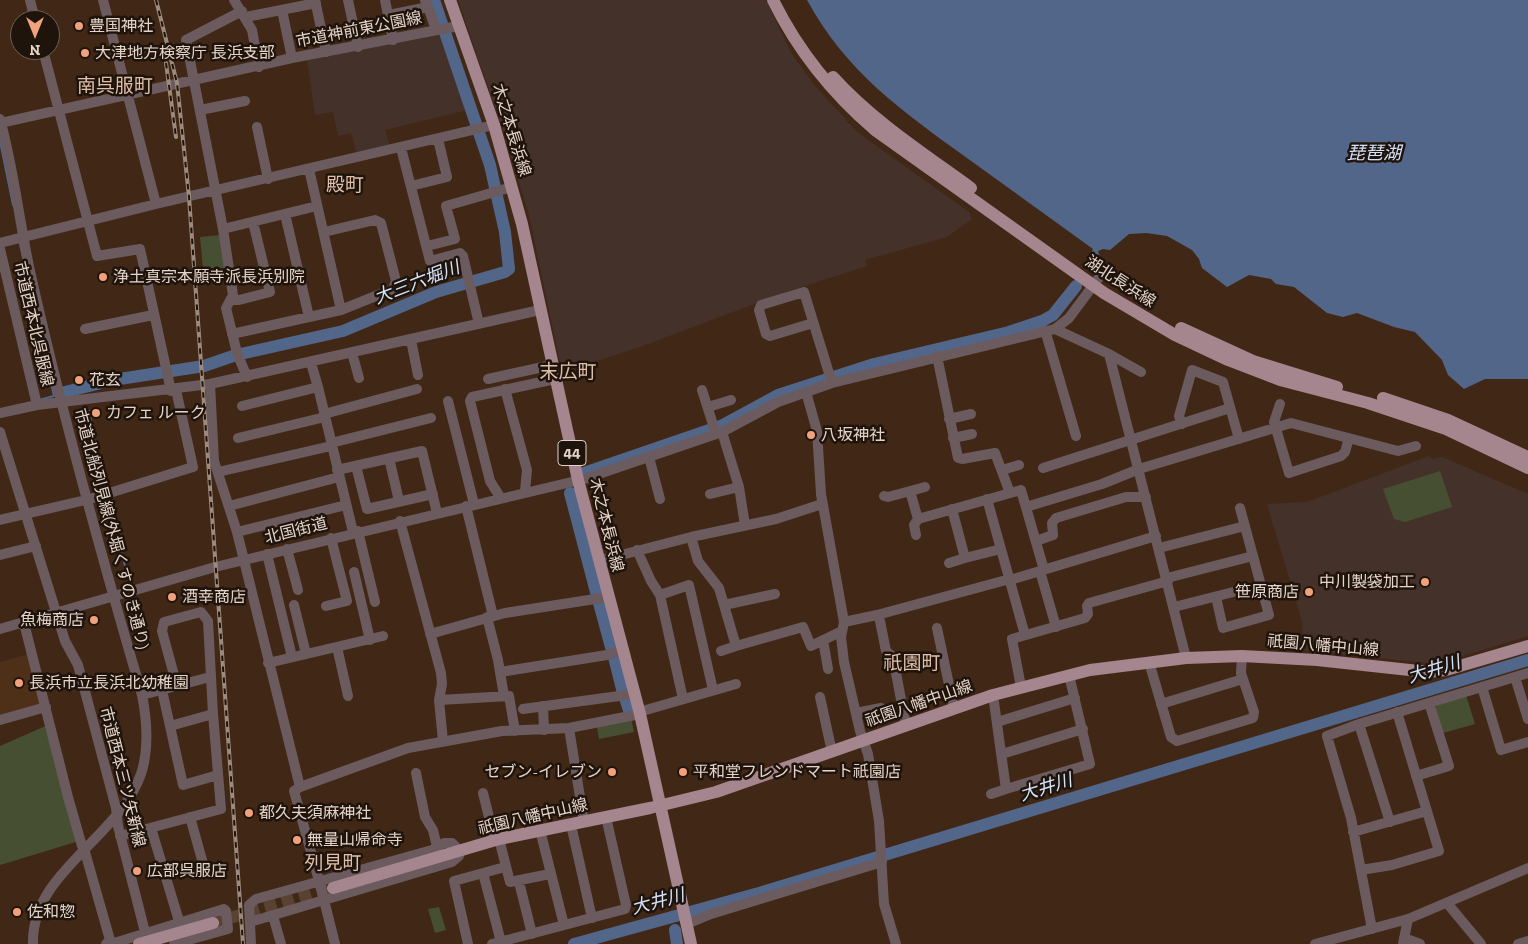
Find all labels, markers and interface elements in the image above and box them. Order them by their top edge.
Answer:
street label: 市道神前東公園線 [294,8,424,52]
north arrow [10,10,60,60]
place label: 豊国神社 [89,16,153,36]
marker: 豊国神社 [73,20,85,32]
text: N [30,41,40,58]
place label: 大津地方検察庁 長浜支部 [95,43,275,63]
marker: 大津地方検察庁 長浜支部 [79,47,91,59]
district label: 南呉服町 [77,76,153,98]
street label: 木之本長浜線 [488,81,534,179]
water label: 琵琶湖 [1347,143,1401,165]
district label: 殿町 [326,175,364,197]
street label: 湖北長浜線 [1081,252,1159,312]
water label: 大三六堀川 [371,257,463,309]
street label: 市道西本北呉服線 [9,259,57,389]
place label: 浄土真宗本願寺派長浜別院 [113,267,305,287]
marker: 浄土真宗本願寺派長浜別院 [97,271,109,283]
district label: 末広町 [540,362,596,384]
place label: 花玄 [89,370,121,390]
marker: 花玄 [73,374,85,386]
place label: カフェ ルーク [106,403,206,423]
street label: 市道北船列見線(外堀くすのき通り) [70,406,152,652]
marker: カフェ ルーク [90,407,102,419]
place label: 八坂神社 [821,425,885,445]
marker: 八坂神社 [805,429,817,441]
road number: 44 [558,440,586,466]
street label: 木之本長浜線 [585,476,627,574]
street label: 北国街道 [263,514,329,548]
place label: 中川製袋加工 [1319,572,1415,592]
marker: 中川製袋加工 [1419,576,1431,588]
place label: 笹原商店 [1235,582,1299,602]
marker: 笹原商店 [1303,586,1315,598]
place label: 酒幸商店 [182,587,246,607]
marker: 酒幸商店 [166,591,178,603]
place label: 魚梅商店 [20,610,84,630]
marker: 魚梅商店 [88,614,100,626]
street label: 祇園八幡中山線 [1266,632,1380,660]
water label: 大井川 [1405,652,1463,688]
district label: 祇園町 [884,653,940,675]
place label: 長浜市立長浜北幼稚園 [29,673,189,693]
marker: 長浜市立長浜北幼稚園 [13,677,25,689]
street label: 祇園八幡中山線 [863,677,975,731]
street label: 市道西本三ツ矢新線 [95,705,149,849]
place label: セブン-イレブン [484,762,602,782]
place label: 平和堂フレンドマート祇園店 [693,762,901,782]
marker: セブン-イレブン [606,766,618,778]
marker: 平和堂フレンドマート祇園店 [677,766,689,778]
water label: 大井川 [1017,770,1075,806]
street label: 祇園八幡中山線 [476,795,590,839]
place label: 都久夫須麻神社 [259,803,371,823]
marker: 都久夫須麻神社 [243,807,255,819]
place label: 無量山帰命寺 [307,830,403,850]
marker: 無量山帰命寺 [291,834,303,846]
district label: 列見町 [305,853,361,875]
place label: 広部呉服店 [147,861,227,881]
marker: 広部呉服店 [131,865,143,877]
water label: 大井川 [629,885,687,919]
place label: 佐和惣 [27,902,75,922]
marker: 佐和惣 [11,906,23,918]

